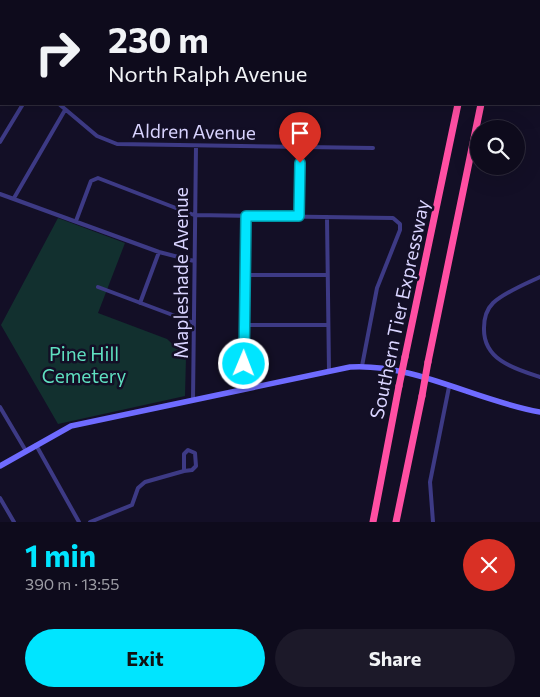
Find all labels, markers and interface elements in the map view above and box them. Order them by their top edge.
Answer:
text: 230 m [108,17,209,60]
icon: right [25,20,90,85]
text: North Ralph Avenue [108,60,307,87]
pin [279,112,321,163]
street label: Aldren Avenue [132,118,256,144]
icon: arrive [286,119,314,147]
map controls [470,120,525,175]
button: search [470,120,525,175]
street label: Mapleshade Avenue [169,187,192,359]
street label: Southern Tier Expressway [364,197,434,421]
position arrow [217,337,269,389]
park label: Pine Hill Cemetery [42,342,126,387]
text: 1 min [25,536,96,573]
button: close [463,539,515,591]
text: 390 m · 13:55 [25,574,119,593]
button: Exit [25,629,265,687]
button: Share [275,629,515,687]

